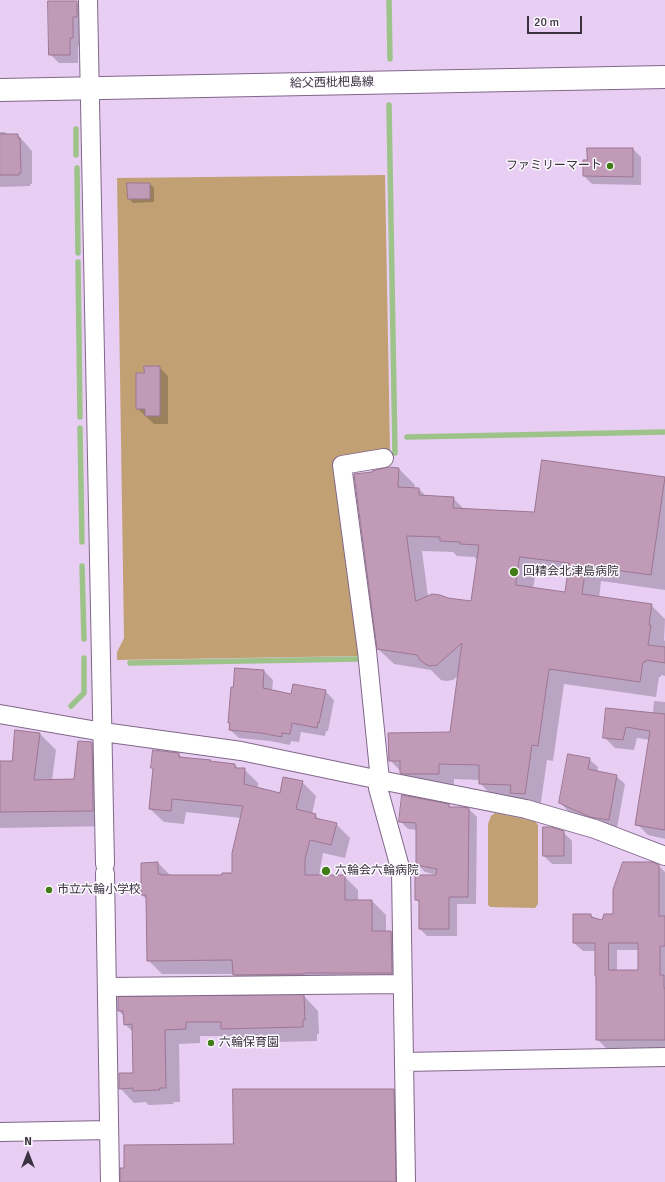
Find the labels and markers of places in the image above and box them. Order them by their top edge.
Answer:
place label: ファミリーマート [506,159,602,173]
marker: ファミリーマート [605,161,615,171]
place label: 回精会北津島病院 [523,565,619,579]
marker: 回精会北津島病院 [508,566,520,578]
place label: 六輪会六輪病院 [335,864,419,878]
marker: 六輪会六輪病院 [320,865,332,877]
place label: 市立六輪小学校 [57,883,141,897]
marker: 市立六輪小学校 [44,885,54,895]
place label: 六輪保育園 [219,1036,279,1050]
marker: 六輪保育園 [206,1038,216,1048]

